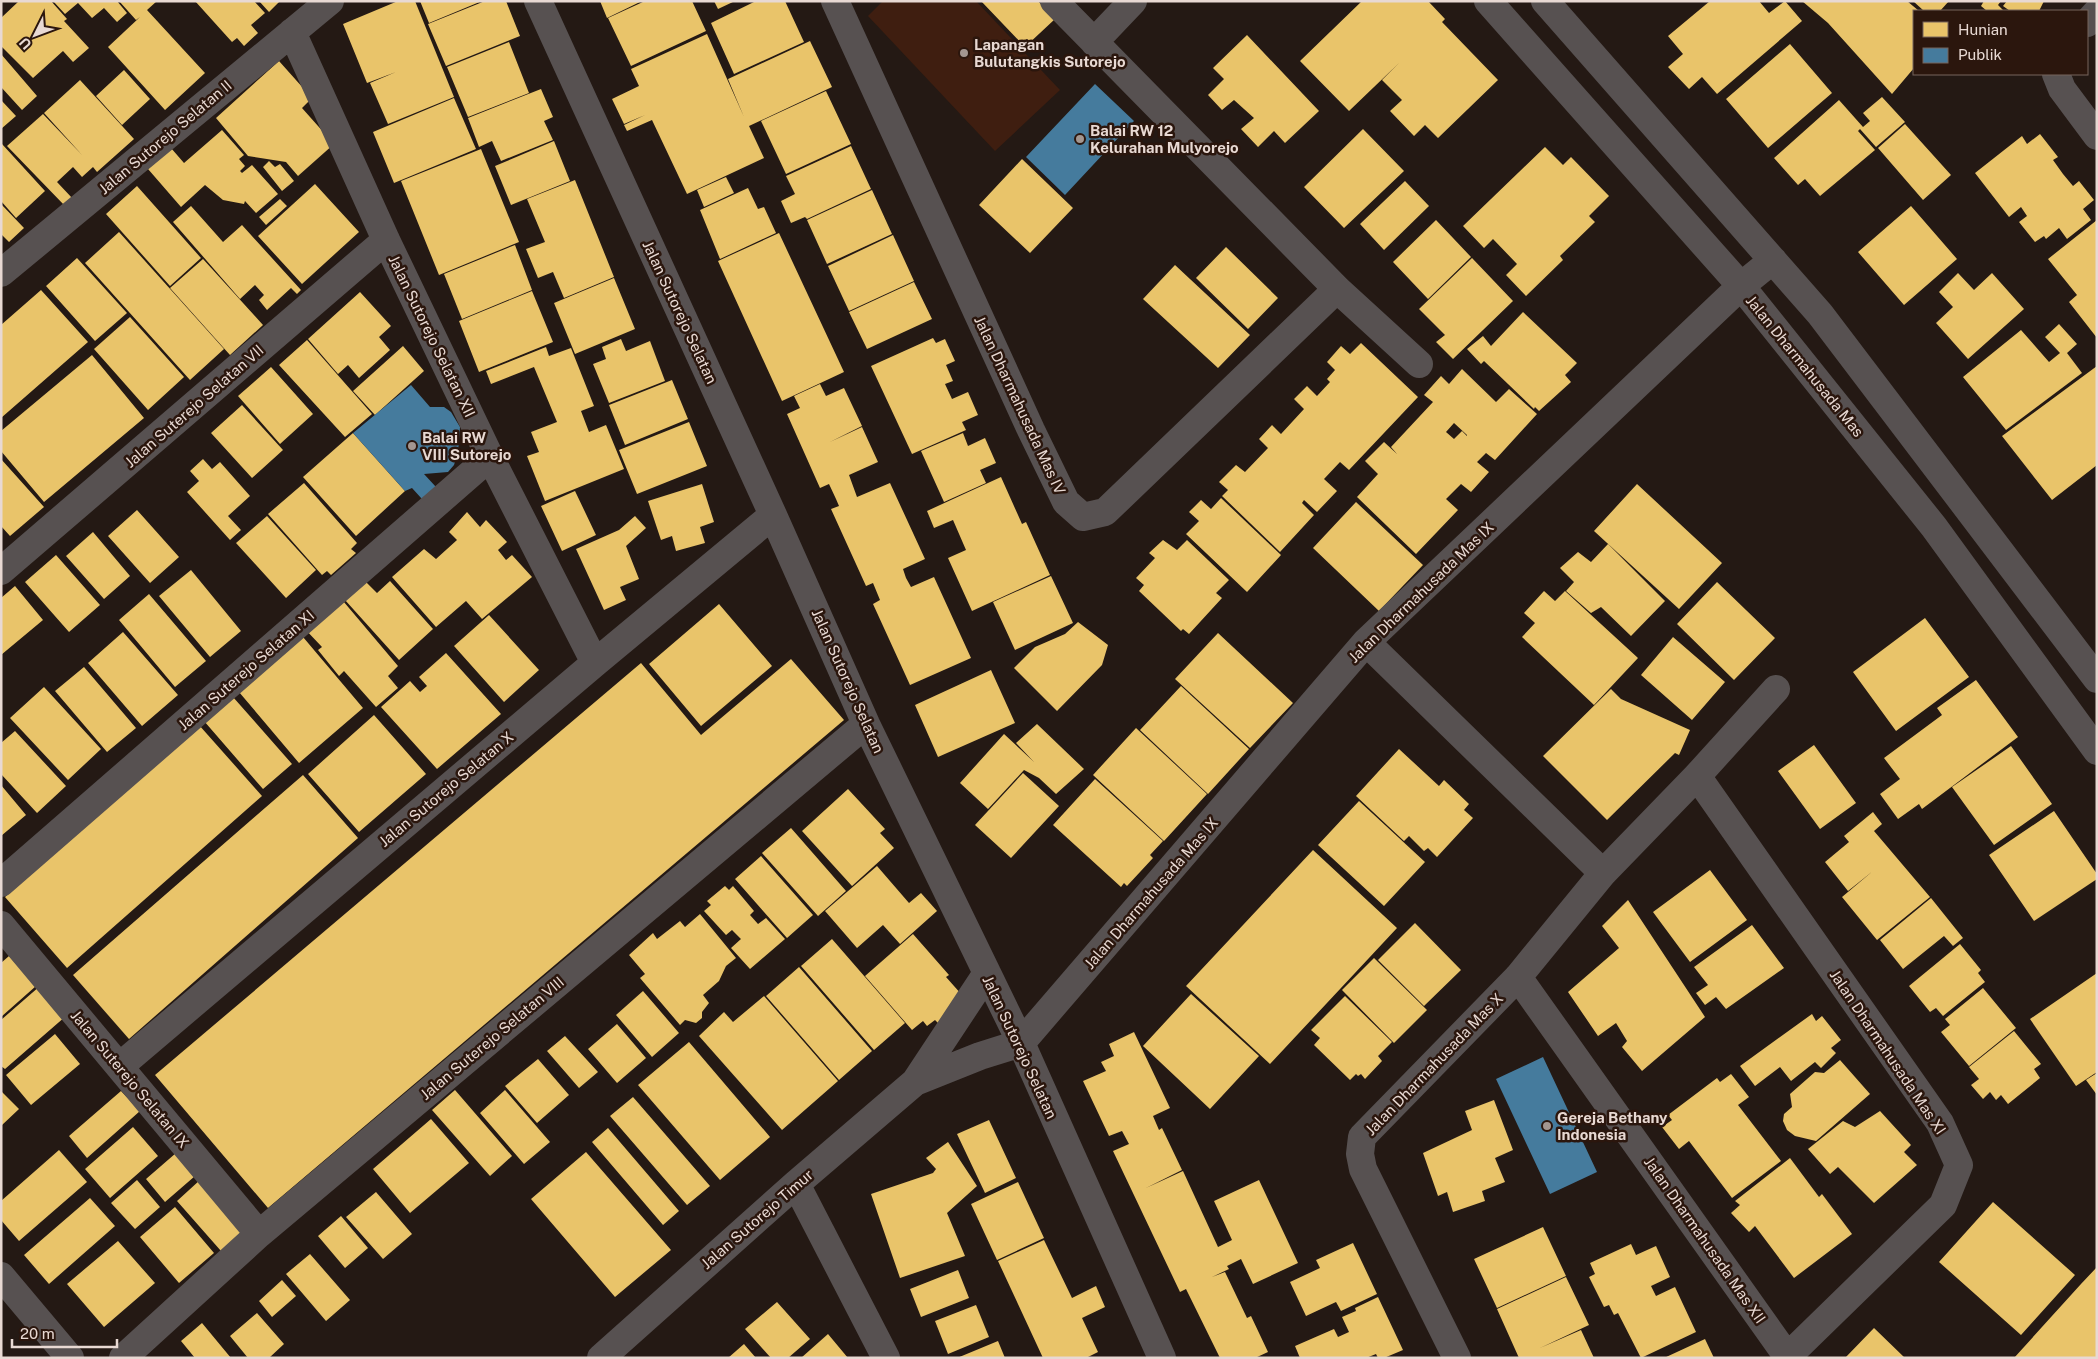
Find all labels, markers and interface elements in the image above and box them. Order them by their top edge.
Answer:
north arrow [10,10,60,60]
legend [1913,10,2088,75]
text: Hunian [1958,21,2008,38]
text: U [16,35,35,53]
place label: Lapangan Bulutangkis Sutorejo [974,36,1126,70]
text: Publik [1958,46,2002,63]
marker: Lapangan Bulutangkis Sutorejo [958,47,970,59]
street label: Jalan Sutorejo Selatan II [95,76,235,198]
place label: Balai RW 12 Kelurahan Mulyorejo [1090,122,1239,156]
marker: Balai RW 12 Kelurahan Mulyorejo [1074,133,1086,145]
street label: Jalan Sutorejo Selatan [639,238,721,386]
street label: Jalan Sutorejo Selatan XII [385,252,479,420]
street label: Jalan Dharmahusada Mas [1743,292,1867,440]
street label: Jalan Dharmahusada Mas IV [971,313,1069,497]
street label: Jalan Suterejo Selatan VII [121,341,267,471]
place label: Balai RW VIII Sutorejo [422,429,512,463]
marker: Balai RW VIII Sutorejo [406,440,418,452]
street label: Jalan Dharmahusada Mas IX [1345,518,1497,666]
street label: Jalan Suterejo Selatan XI [175,606,317,734]
street label: Jalan Sutorejo Selatan [809,606,887,756]
street label: Jalan Sutorejo Selatan X [375,728,517,850]
street label: Jalan Dharmahusada Mas IX [1081,814,1221,972]
street label: Jalan Dharmahusada Mas XI [1826,966,1950,1138]
street label: Jalan Suterejo Selatan VIII [417,973,567,1103]
street label: Jalan Sutorejo Selatan [979,973,1061,1121]
street label: Jalan Dharmahusada Mas X [1362,989,1506,1139]
street label: Jalan Suterejo Selatan IX [67,1007,193,1151]
place label: Gereja Bethany Indonesia [1557,1109,1668,1143]
marker: Gereja Bethany Indonesia [1541,1120,1553,1132]
street label: Jalan Dharmahusada Mas XII [1641,1154,1769,1326]
street label: Jalan Sutorejo Timur [698,1166,816,1272]
scale bar [12,1316,118,1348]
text: 20 m [20,1325,55,1342]

